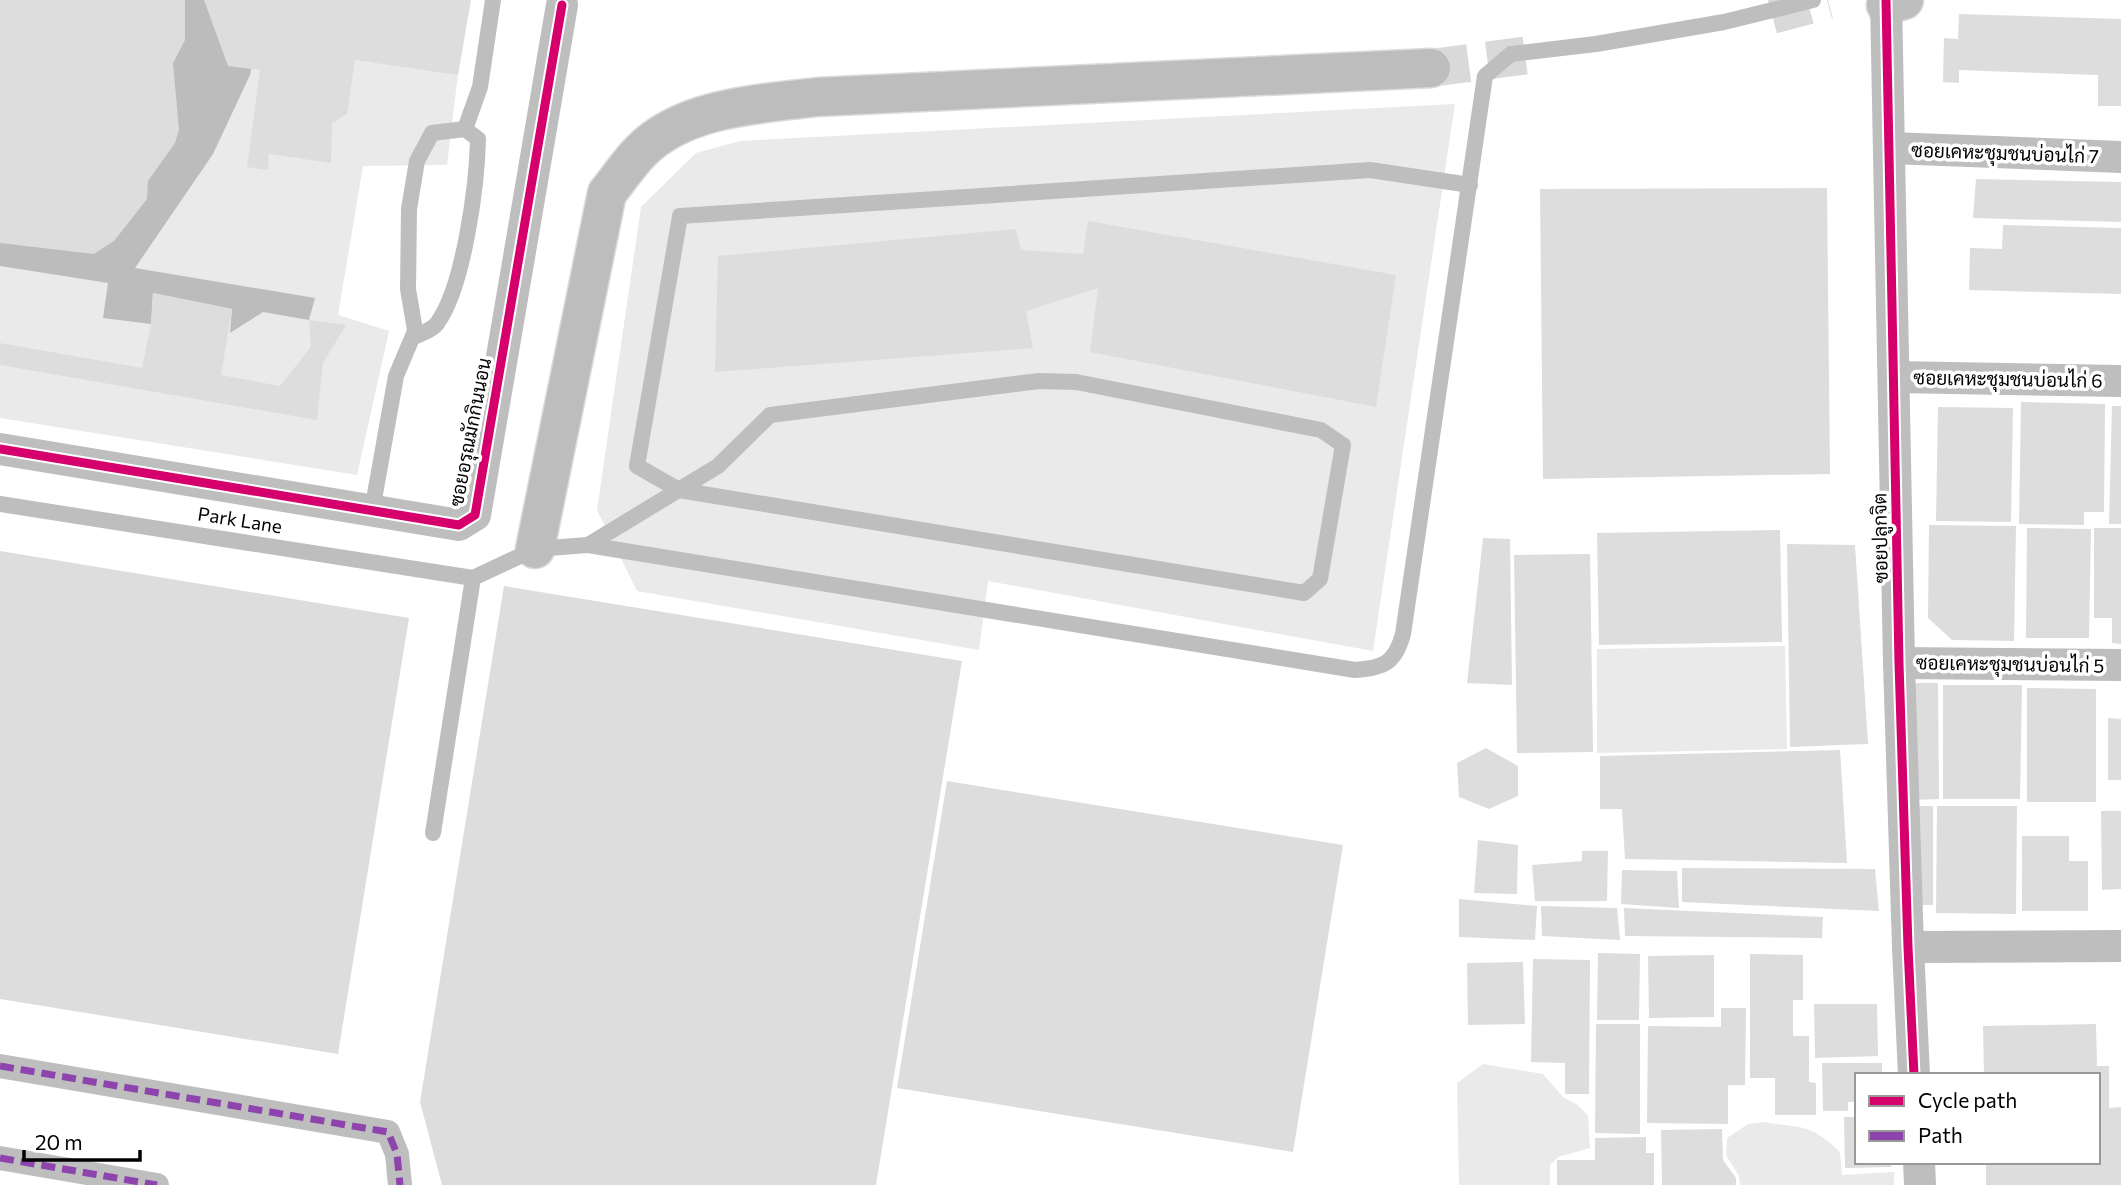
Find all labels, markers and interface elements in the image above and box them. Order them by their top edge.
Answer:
street label: ซอยเคหะชุมชนบ่อนไก่ 7 [1911,138,2099,169]
street label: ซอยอรุณมักกินนอน [444,356,497,509]
street label: ซอยเคหะชุมชนบ่อนไก่ 6 [1913,365,2103,394]
street label: ซอยปลูกจิต [1867,493,1895,583]
street label: Park Lane [196,501,284,538]
street label: ซอยเคหะชุมชนบ่อนไก่ 5 [1916,650,2104,679]
legend [1855,1073,2100,1164]
text: Cycle path [1918,1087,2017,1112]
scale bar [24,1118,140,1162]
text: Path [1918,1122,1963,1147]
text: 20 m [35,1129,83,1154]

